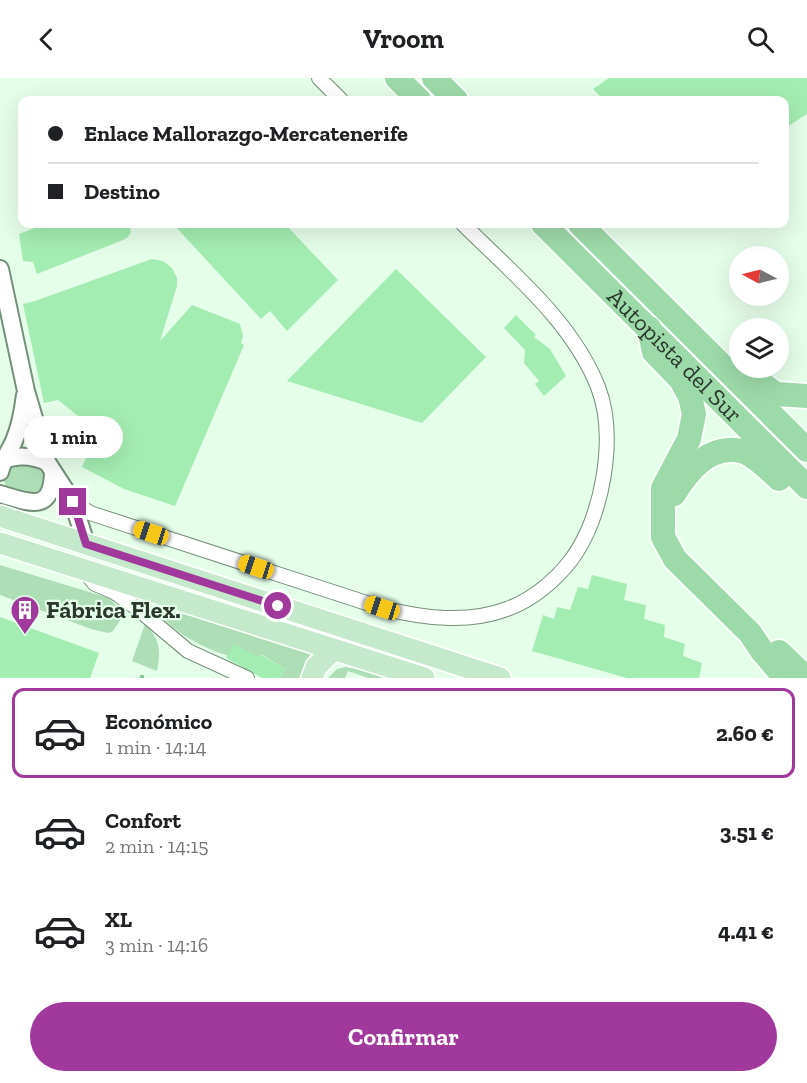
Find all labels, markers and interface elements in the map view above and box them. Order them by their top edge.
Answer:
icon: back [30,23,63,56]
text: Vroom [363,23,444,55]
icon: search [744,23,777,56]
text: Enlace Mallorazgo-Mercatenerife [84,120,408,147]
text: Destino [84,178,160,205]
north arrow [729,246,789,306]
map controls [729,246,789,378]
street label: Autopista del Sur [602,282,749,428]
button: layers [729,318,789,378]
callout: 1 min [23,415,122,457]
text: 1 min [50,425,97,449]
route end [59,488,86,515]
car [131,519,171,547]
car [236,553,276,581]
route start [264,592,291,619]
building icon: Fábrica Flex. [9,594,41,636]
car [362,594,402,622]
place label: Fábrica Flex. [46,595,181,624]
icon: car [33,706,87,760]
text: Económico [105,708,212,735]
text: 2.60 € [716,720,774,747]
text: 1 min · 14:14 [105,735,206,759]
icon: car [33,805,87,859]
text: Confort [105,807,181,834]
text: 3.51 € [720,819,774,846]
text: 2 min · 14:15 [105,834,209,858]
icon: car [33,904,87,958]
text: XL [105,906,132,933]
text: 4.41 € [718,918,774,945]
text: 3 min · 14:16 [105,933,208,957]
button: Confirmar [30,1002,777,1071]

